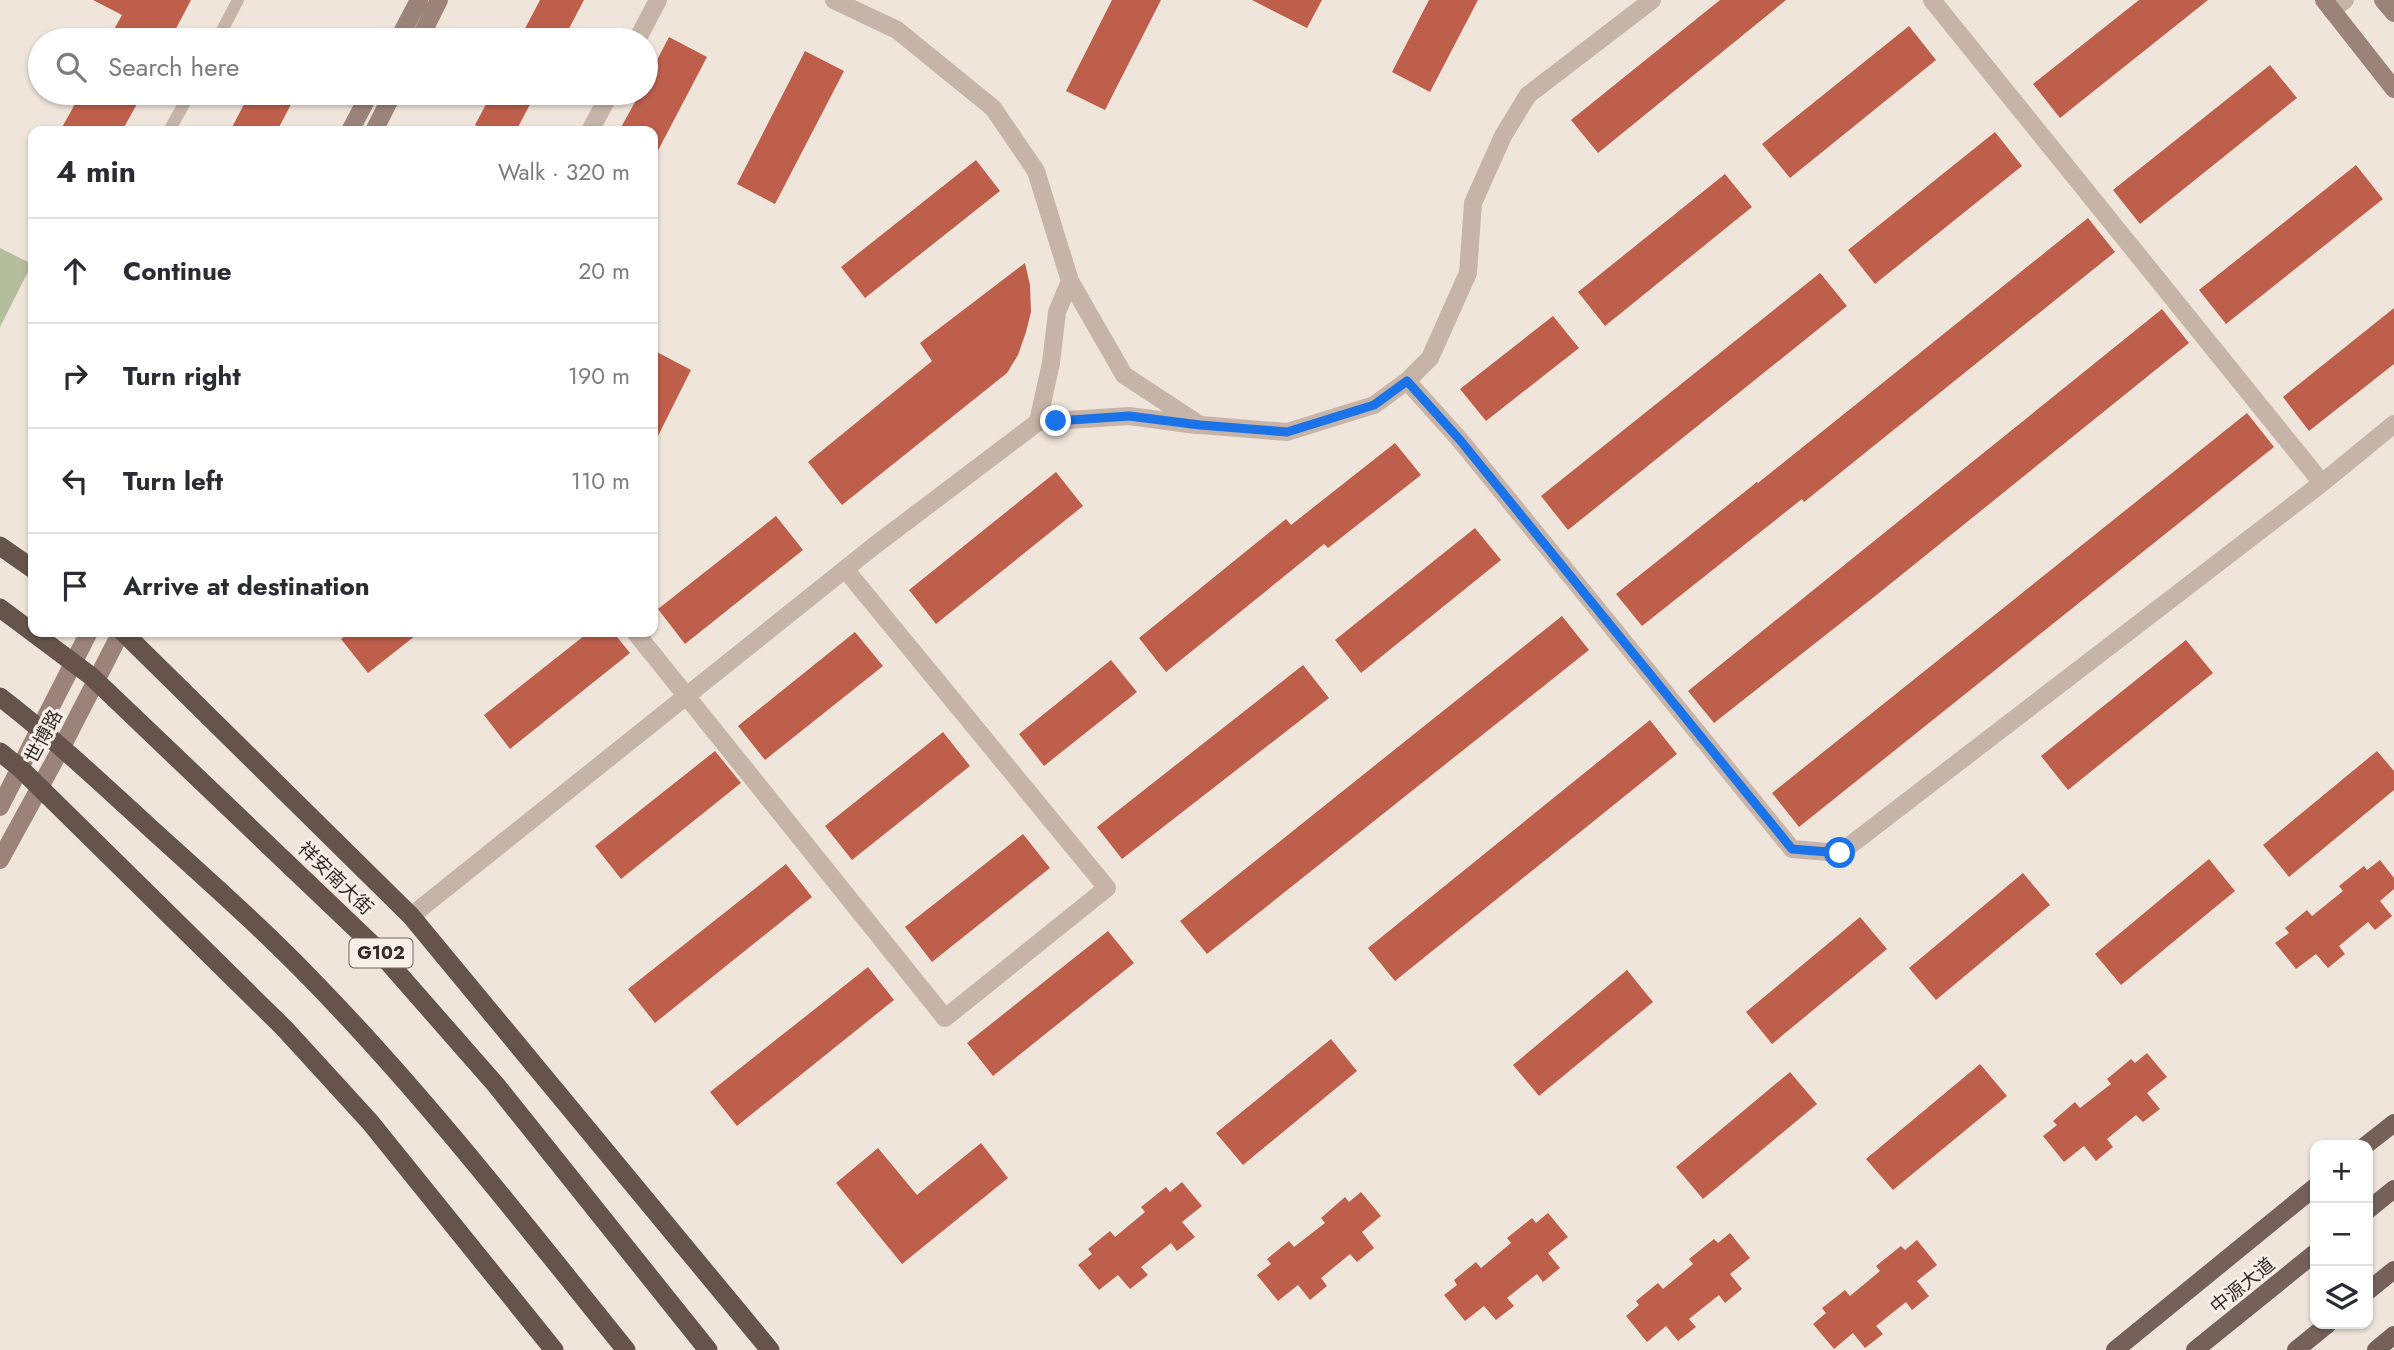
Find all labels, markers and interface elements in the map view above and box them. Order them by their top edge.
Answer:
search box [28,28,658,105]
icon: search [52,48,90,86]
text: Search here [108,48,240,86]
text: 4 min [56,150,136,193]
text: Walk · 320 m [498,155,630,189]
icon: ahead [56,252,94,290]
text: Continue [123,252,232,290]
text: 20 m [578,254,630,288]
icon: right [56,357,94,395]
text: Turn right [123,357,241,395]
text: 190 m [568,359,630,393]
route end [1040,405,1071,436]
icon: left [56,462,94,500]
text: Turn left [123,462,223,500]
text: 110 m [571,464,630,498]
icon: arrive [56,567,94,605]
text: Arrive at destination [123,567,370,605]
street label: 世博路 [18,705,69,768]
street label: 祥安南大街 [292,836,379,921]
route start [1824,837,1855,868]
road number: G102 [350,938,412,968]
map controls [2310,1140,2373,1329]
button: + [2310,1140,2373,1203]
button: − [2310,1203,2373,1266]
street label: 中源大道 [2204,1251,2280,1320]
button: layers [2310,1266,2373,1329]

